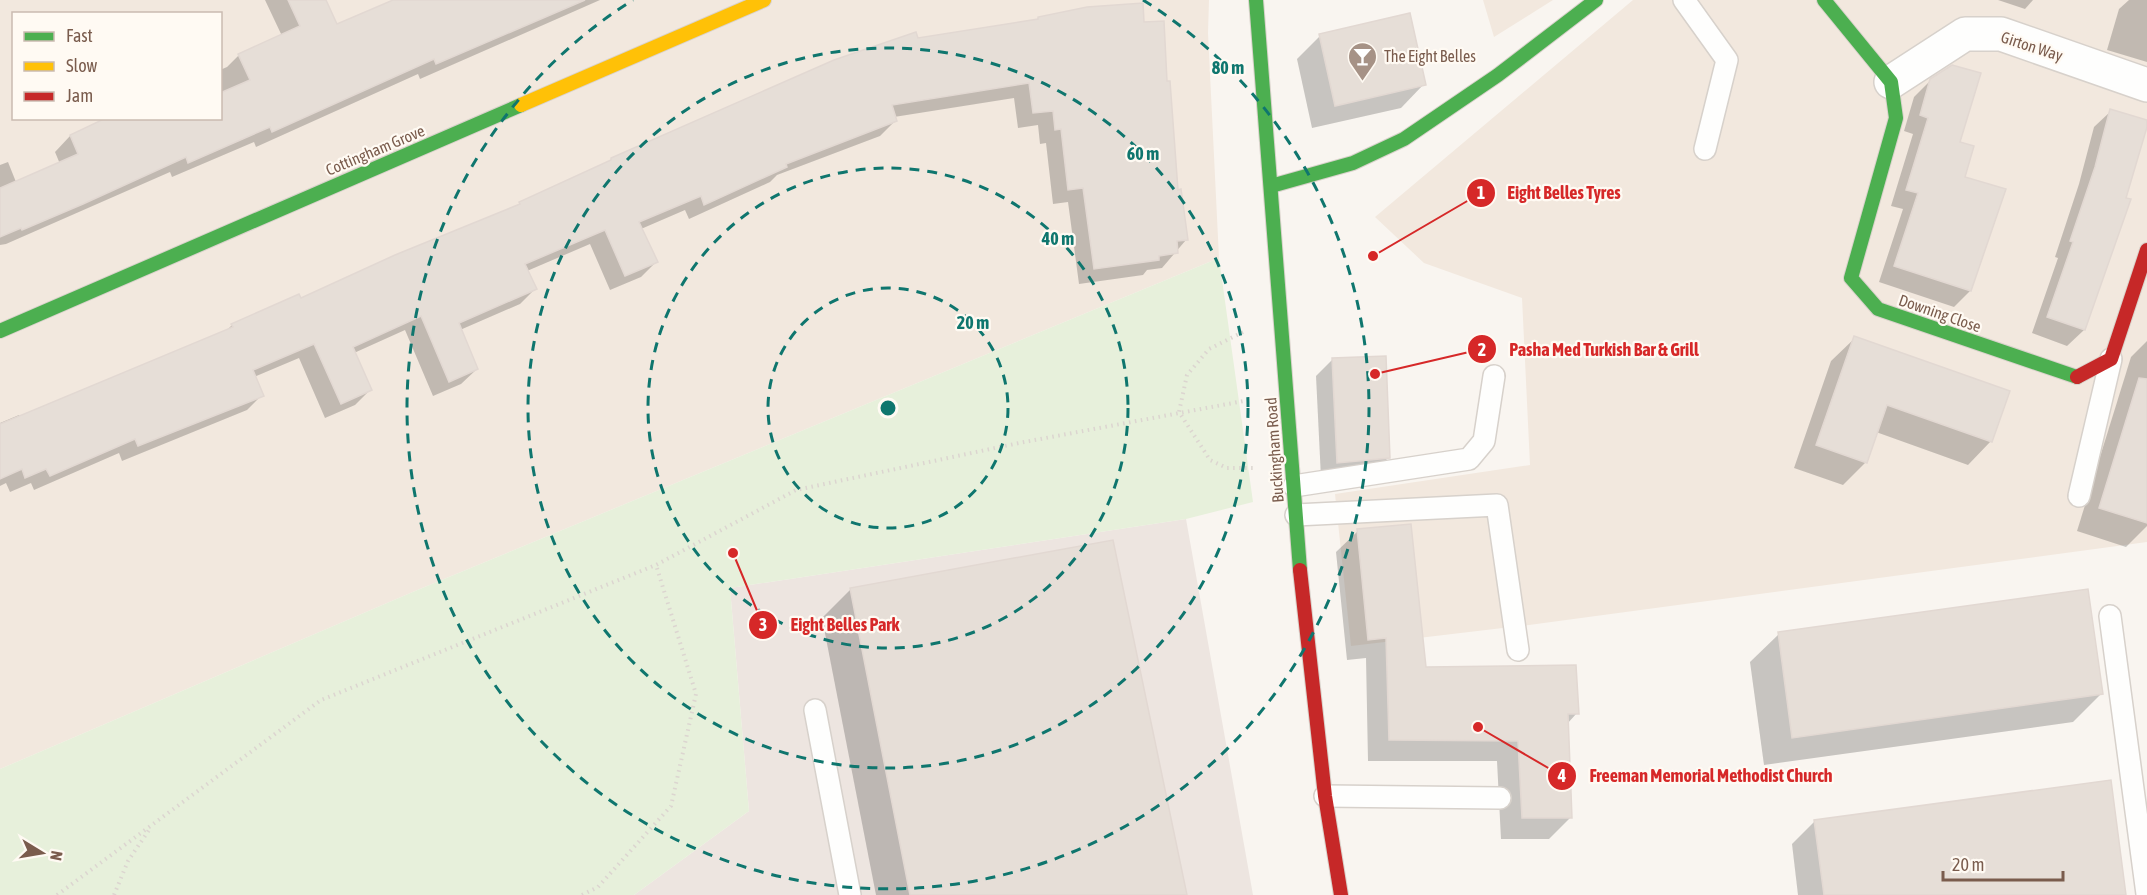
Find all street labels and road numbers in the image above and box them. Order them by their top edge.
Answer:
street label: Girton Way [1999,28,2066,65]
street label: Cottingham Grove [323,121,427,180]
street label: Downing Close [1896,291,1984,336]
street label: Buckingham Road [1261,397,1288,503]

